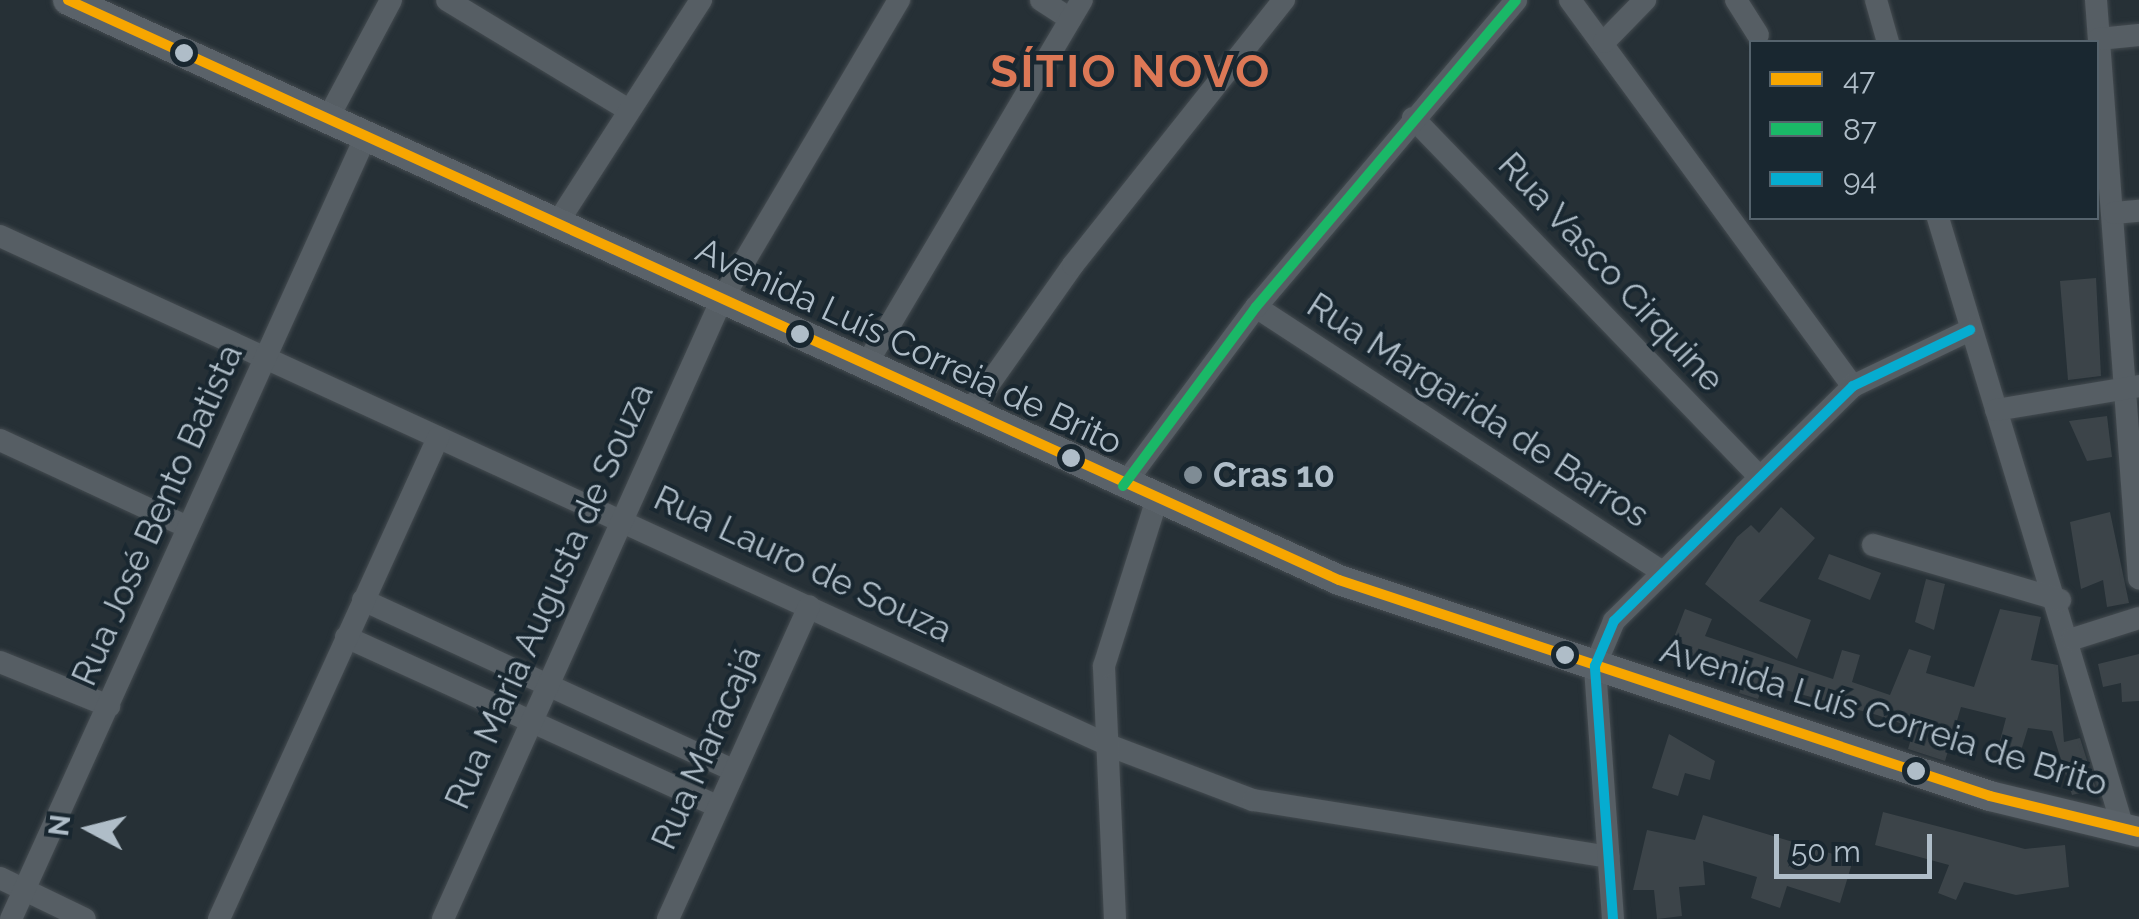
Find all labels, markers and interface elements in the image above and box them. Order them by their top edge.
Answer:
legend [1749,40,2099,220]
unlabelled marker [174,43,194,63]
district label: SÍTIO NOVO [990,45,1272,99]
text: 47 [1843,62,1875,97]
text: 87 [1843,112,1877,147]
street label: Rua Vasco Cirquine [1489,143,1733,401]
text: 94 [1843,162,1877,197]
street label: Avenida Luís Correia de Brito [689,229,1129,463]
street label: Rua Margarida de Barros [1299,284,1657,536]
unlabelled marker [790,324,810,344]
street label: Rua José Bento Batista [63,338,251,692]
street label: Rua Maria Augusta de Souza [436,376,662,816]
unlabelled marker [1061,448,1081,468]
place label: Cras 10 [1213,454,1335,496]
marker: Cras 10 [1182,464,1204,486]
street label: Rua Lauro de Souza [648,477,958,651]
street label: Avenida Luís Correia de Brito [1655,629,2113,805]
street label: Rua Maracajá [643,640,769,856]
unlabelled marker [1555,645,1575,665]
unlabelled marker [1906,761,1926,781]
north arrow [40,779,140,879]
text: N [42,813,77,838]
scale bar [1779,814,1936,876]
text: 50 m [1791,834,1861,869]

